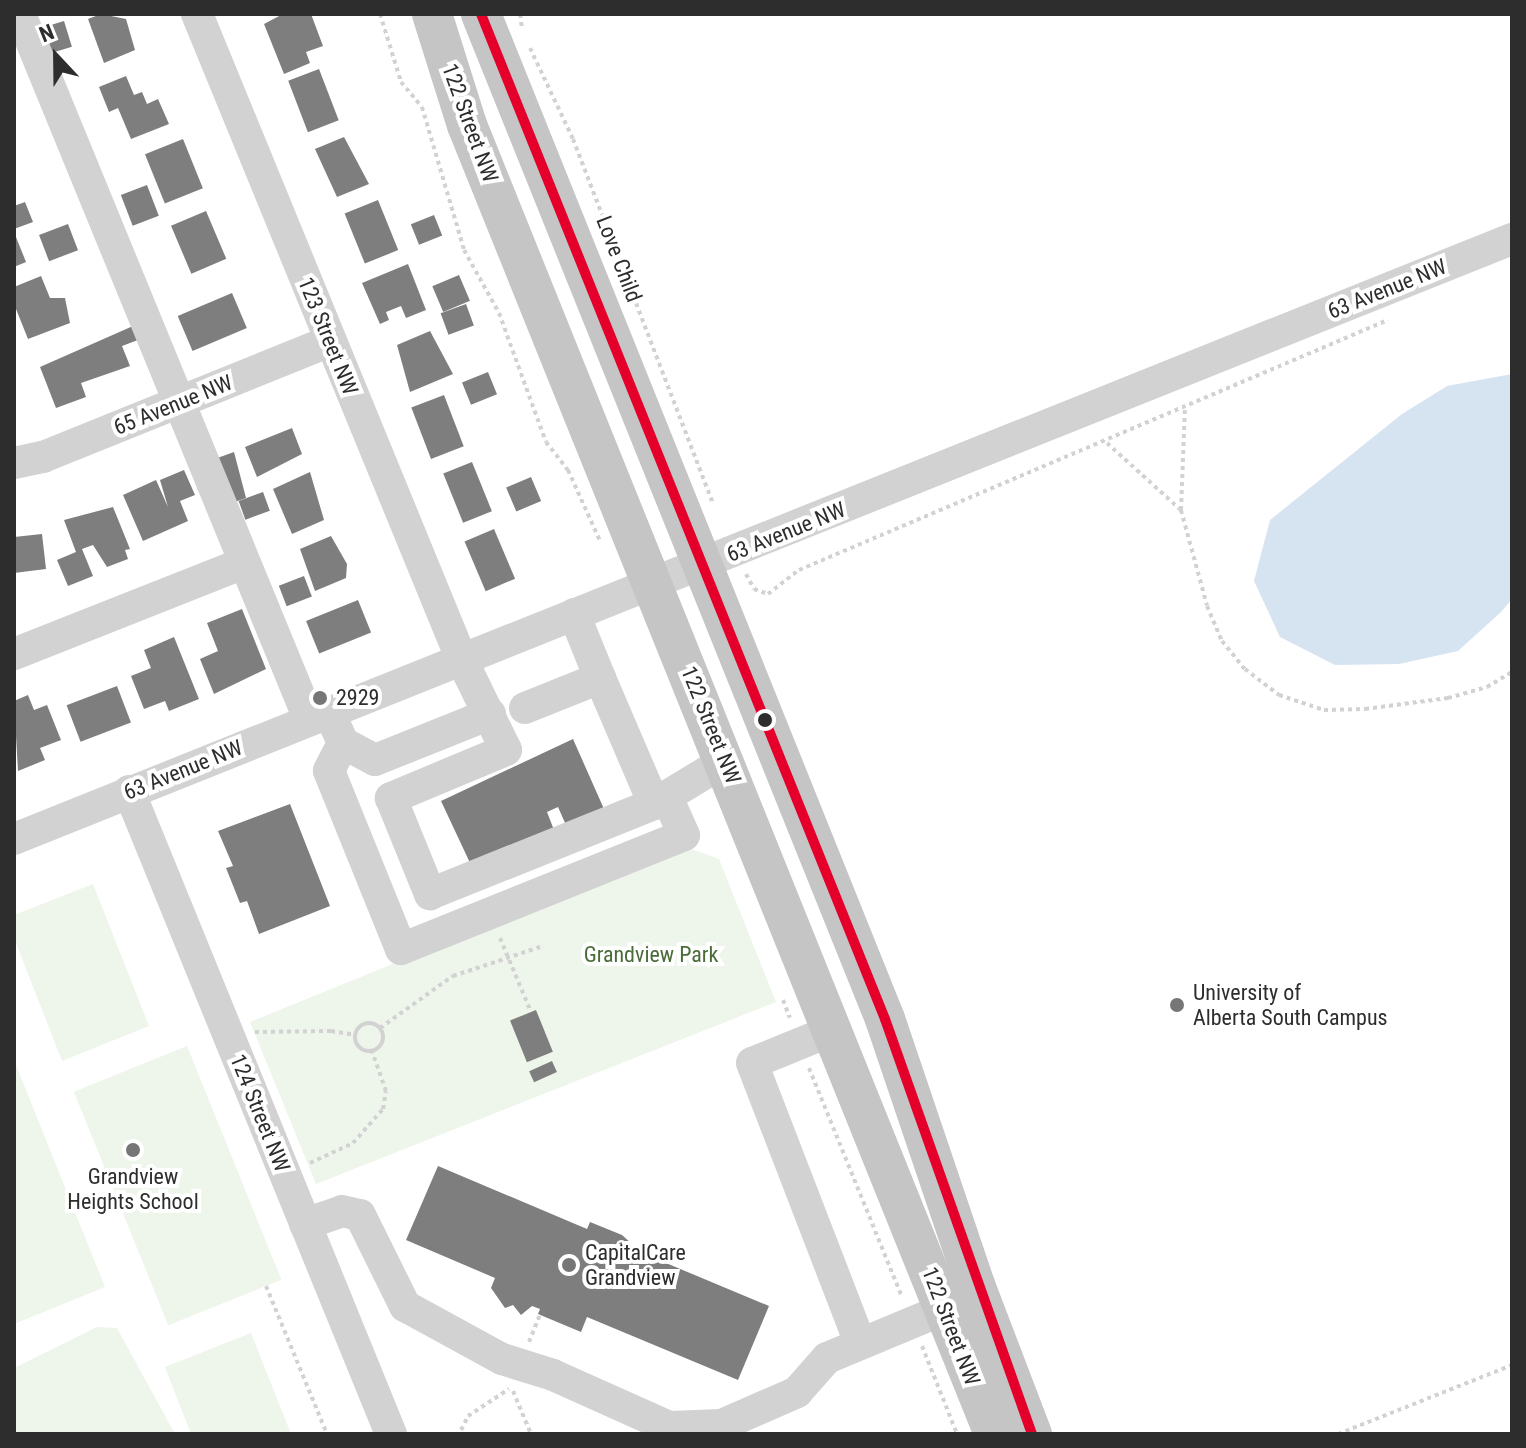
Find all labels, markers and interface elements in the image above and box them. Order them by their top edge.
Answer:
north arrow [16,16,96,96]
text: N [36,19,58,47]
street label: 122 Street NW [436,60,504,186]
street label: Love Child [591,212,647,306]
street label: 63 Avenue NW [1324,253,1450,325]
street label: 123 Street NW [292,273,364,399]
street label: 65 Avenue NW [110,369,236,441]
street label: 63 Avenue NW [723,496,849,568]
street label: 122 Street NW [675,662,747,788]
place label: 2929 [336,685,379,711]
marker: 2929 [311,689,329,707]
unlabelled marker [757,712,773,728]
street label: 63 Avenue NW [120,734,246,806]
park label: Grandview Park [584,942,718,968]
place label: University of Alberta South Campus [1193,979,1388,1030]
marker: University of Alberta South Campus [1168,996,1186,1014]
street label: 124 Street NW [224,1050,296,1176]
marker: Grandview Heights School [124,1141,142,1159]
place label: Grandview Heights School [67,1163,199,1214]
place label: CapitalCare Grandview [585,1239,686,1290]
marker: CapitalCare Grandview [560,1256,578,1274]
street label: 122 Street NW [916,1263,986,1389]

